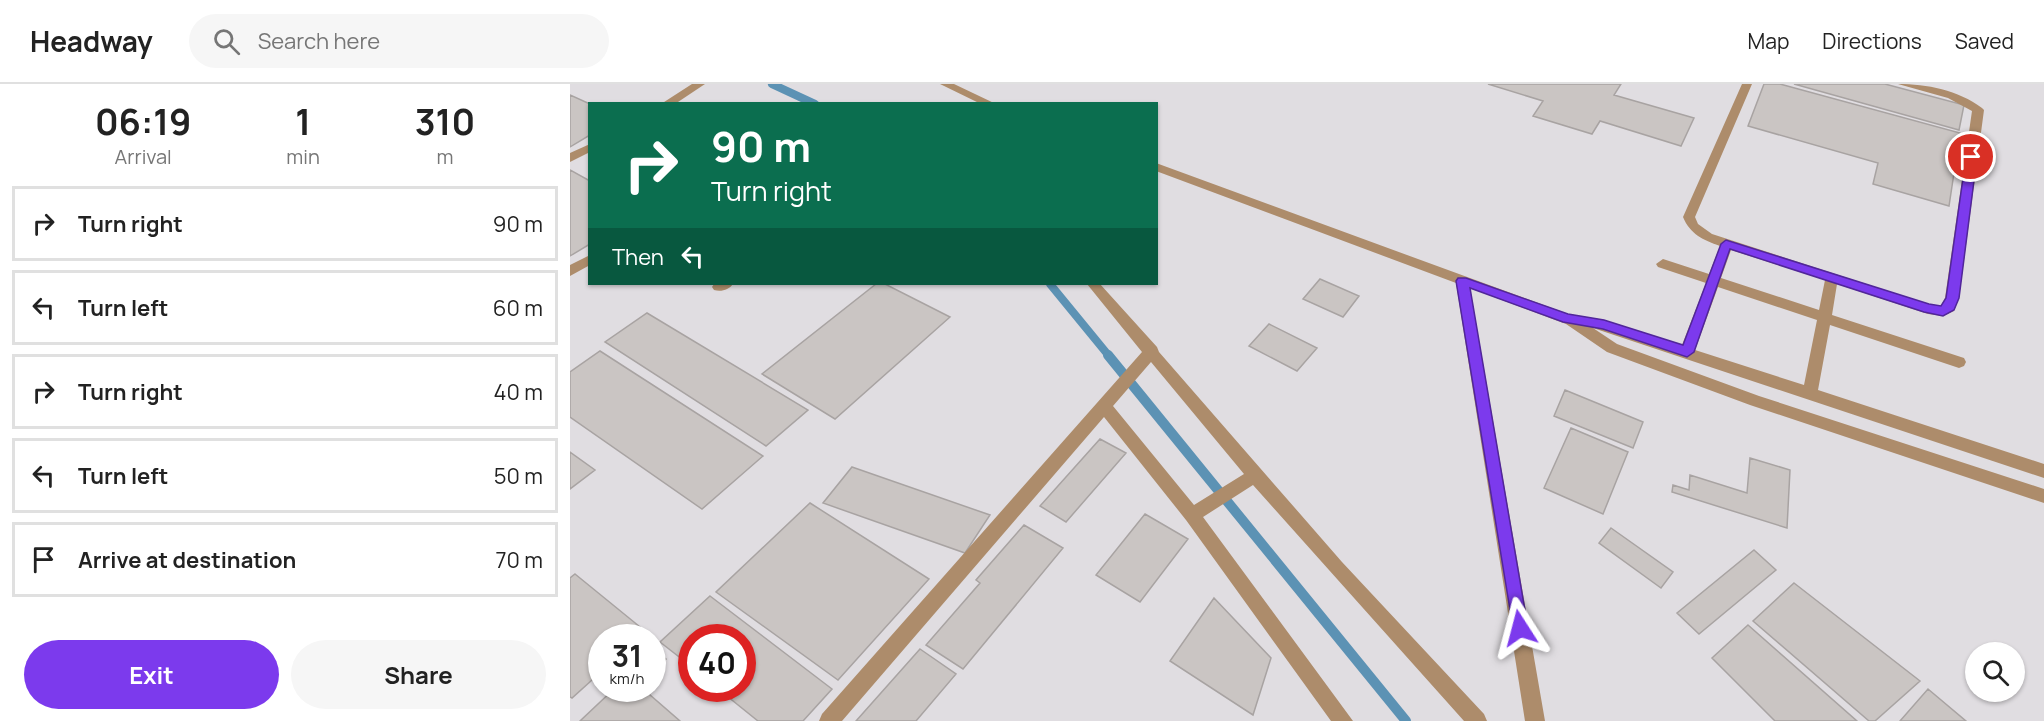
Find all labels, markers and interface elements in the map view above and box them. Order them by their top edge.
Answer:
search box [189,14,609,68]
text: Headway [30,22,153,60]
icon: search [210,25,243,58]
text: Search here [258,26,380,56]
text: Map [1748,27,1789,55]
text: Directions [1822,27,1922,55]
text: Saved [1955,27,2014,55]
text: 06:19 [95,97,191,146]
text: 1 [295,97,311,146]
text: 310 [415,97,475,146]
text: 90 m [711,117,811,175]
icon: right [612,126,690,204]
pin [1945,131,1996,182]
icon: arrive [1954,140,1987,173]
text: Arrival [115,143,172,170]
text: min [286,143,320,170]
text: m [436,143,453,170]
text: Turn right [711,172,832,209]
icon: right [27,207,60,240]
text: Turn right [78,209,183,239]
text: 90 m [493,209,543,239]
icon: left [676,240,709,273]
text: Then [612,242,664,272]
icon: left [27,291,60,324]
text: Turn left [78,293,168,323]
text: 60 m [493,293,543,323]
icon: right [27,375,60,408]
text: Turn right [78,377,183,407]
text: 40 m [494,377,543,407]
icon: left [27,459,60,492]
text: Turn left [78,461,168,491]
text: 50 m [494,461,543,491]
icon: arrive [27,543,60,576]
text: Arrive at destination [78,545,296,575]
text: 70 m [495,545,543,575]
position arrow [1488,596,1552,660]
speed limit sign: 40 [678,624,756,702]
text: 31 [612,635,642,676]
button: Exit [24,640,279,709]
button: Share [291,640,546,709]
map controls [1965,642,2025,702]
button: search [1965,642,2025,702]
text: km/h [610,668,644,689]

